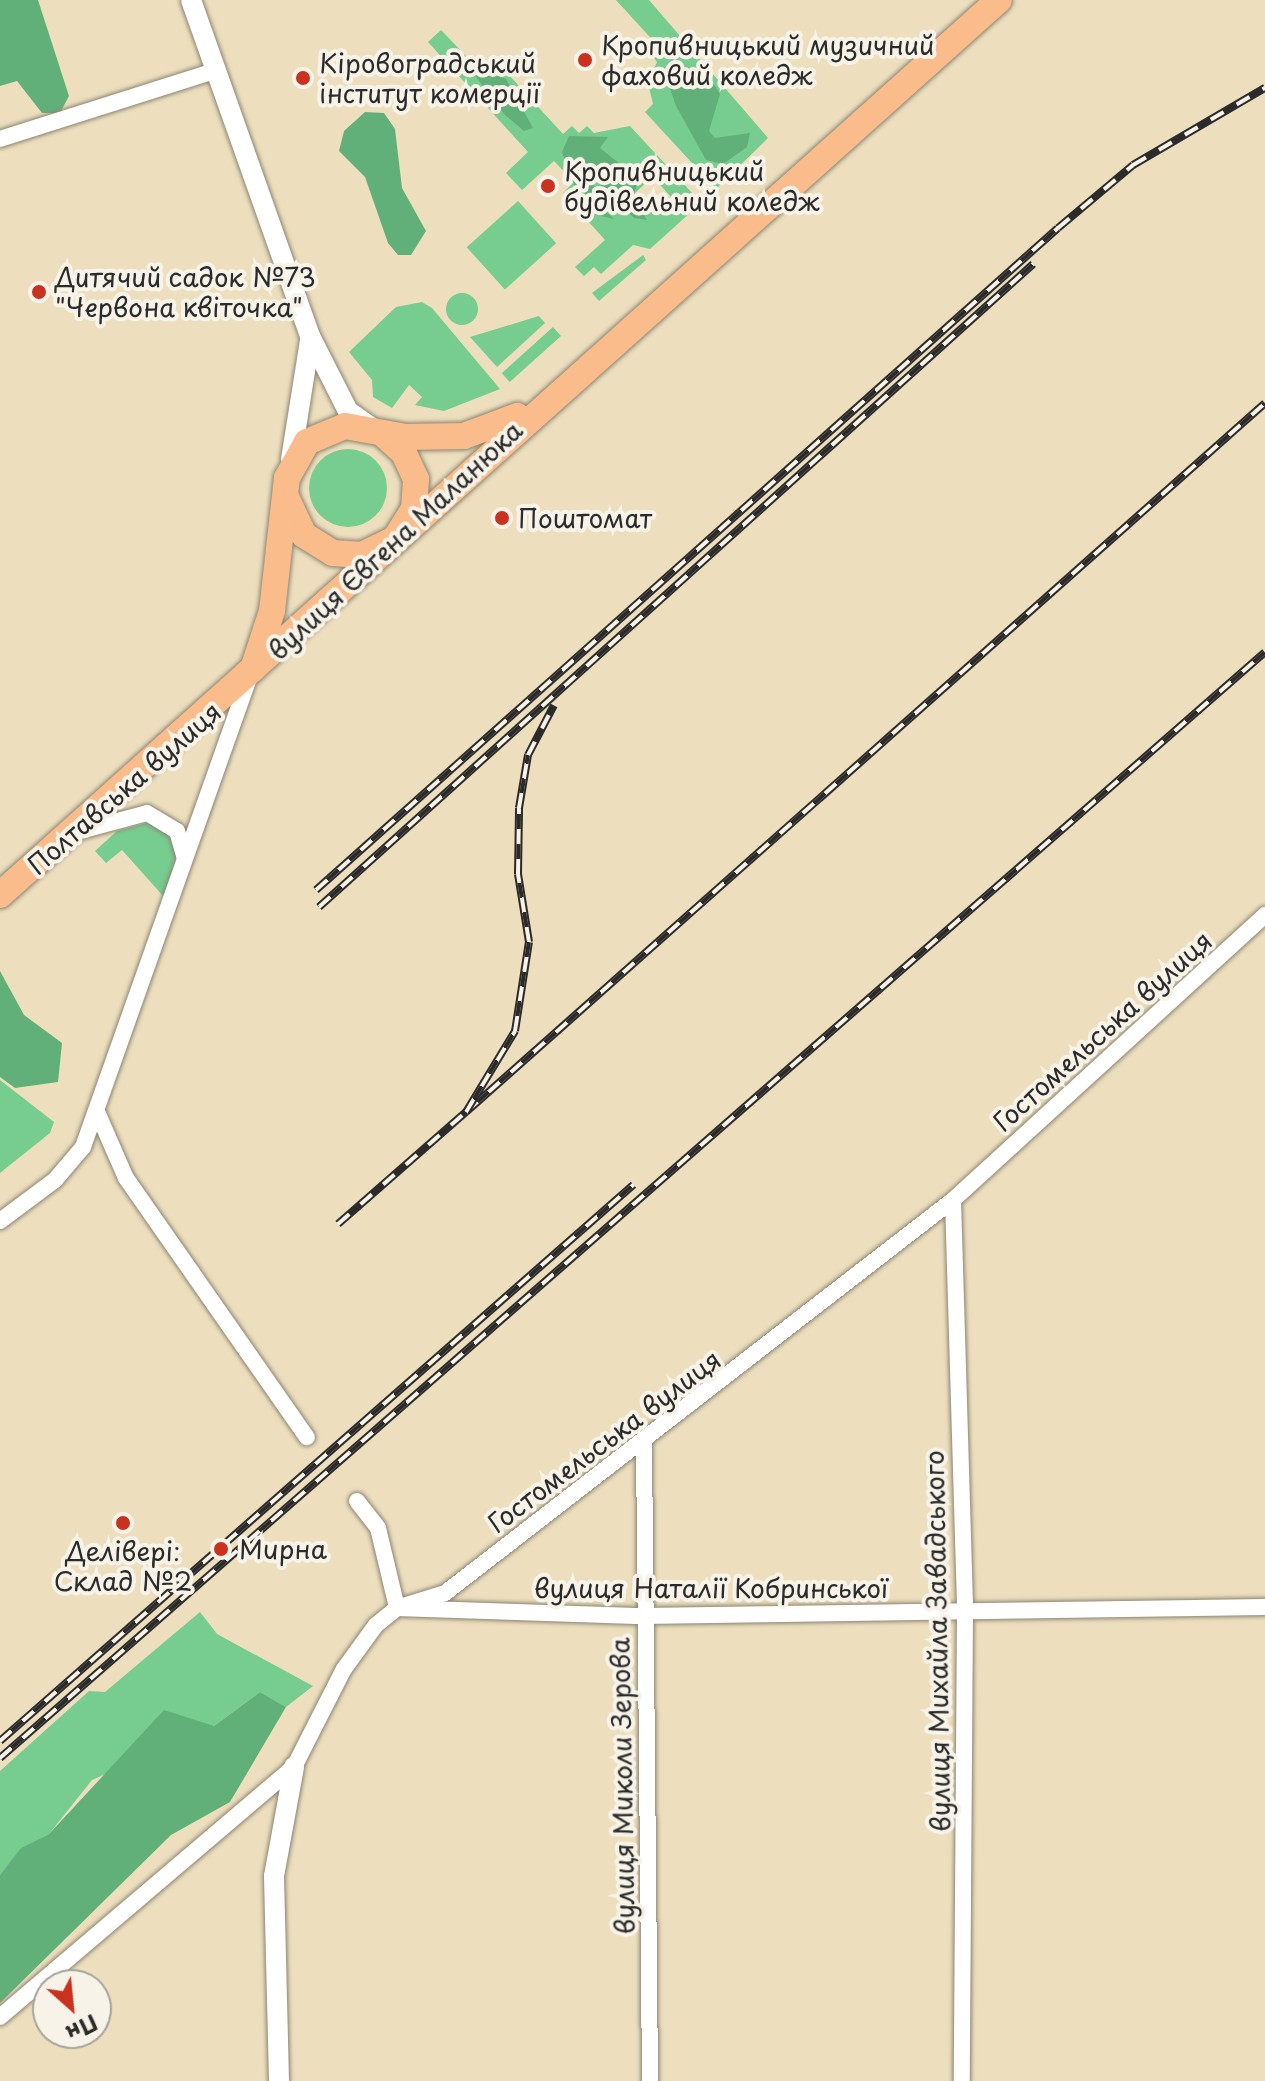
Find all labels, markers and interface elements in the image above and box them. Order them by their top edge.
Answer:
place label: Кропивницький музичний фаховий коледж [601,29,935,90]
place label: Кіровоградський інститут комерції [319,47,541,108]
marker: Кропивницький музичний фаховий коледж [576,51,594,69]
marker: Кіровоградський інститут комерції [294,69,312,87]
place label: Кропивницький будівельний коледж [564,155,821,216]
marker: Кропивницький будівельний коледж [539,177,557,195]
place label: Дитячий садок №73 "Червона квіточка" [55,261,317,322]
marker: Дитячий садок №73 "Червона квіточка" [30,283,48,301]
street label: вулиця Євгена Маланюка [261,413,529,667]
place label: Поштомат [518,502,652,534]
marker: Поштомат [493,509,511,527]
street label: Полтавська вулиця [20,695,228,881]
street label: Гостомельська вулиця [986,924,1218,1138]
street label: Гостомельська вулиця [481,1343,727,1539]
street label: вулиця Михайла Завадського [918,1450,956,1832]
marker: Делівері: Склад №2 [114,1514,132,1532]
place label: Мирна [239,1533,327,1565]
place label: Делівері: Склад №2 [54,1535,192,1596]
marker: Мирна [210,1538,232,1560]
street label: вулиця Наталії Кобринської [534,1572,888,1604]
street label: вулиця Миколи Зерова [604,1637,640,1935]
north arrow [32,1969,112,2049]
text: Пн [61,2007,104,2051]

